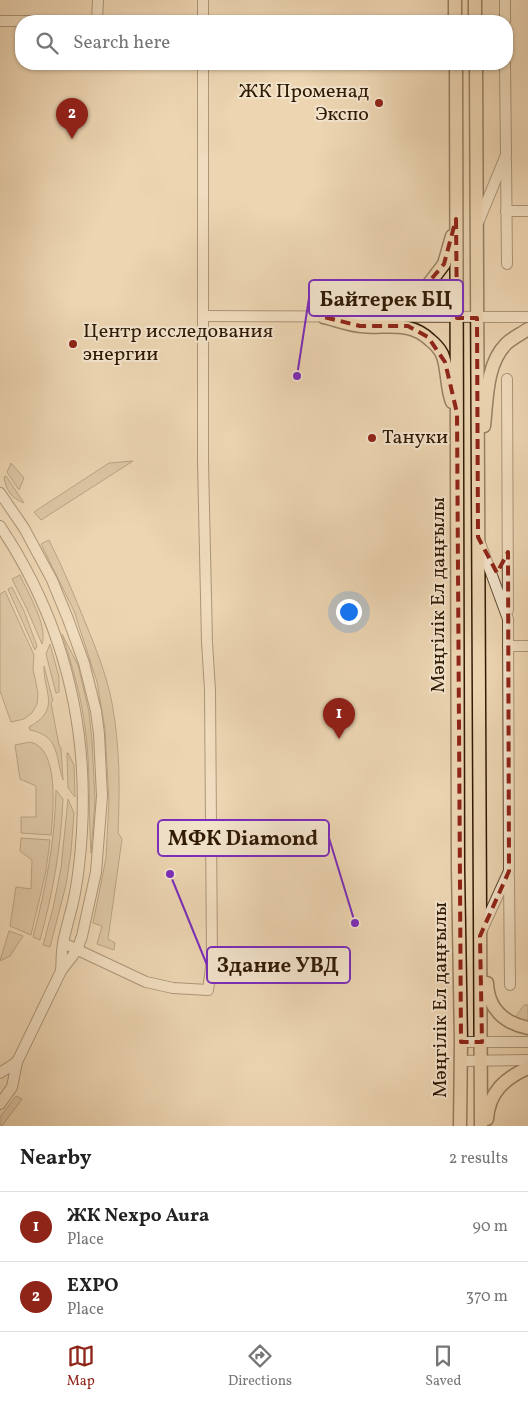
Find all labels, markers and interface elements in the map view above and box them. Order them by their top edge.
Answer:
search box [15,15,513,70]
icon: search [33,29,61,57]
text: Search here [73,30,170,56]
place label: ЖК Променад Экспо [239,78,369,129]
marker: ЖК Променад Экспо [373,97,385,109]
pin: 2 [56,98,88,139]
callout: Байтерек БЦ [309,280,463,316]
text: Байтерек БЦ [319,286,453,315]
place label: Центр исследования энергии [83,318,273,369]
marker: Центр исследования энергии [67,338,79,350]
place label: Тануки [382,424,448,452]
marker: Тануки [366,432,378,444]
street label: Мәңгілік Ел даңғылы [425,497,453,693]
your location [336,599,362,625]
pin: 1 [323,698,355,739]
callout: МФК Diamond [158,820,329,856]
text: МФК Diamond [168,825,318,854]
street label: Мәңгілік Ел даңғылы [427,902,455,1098]
callout: Здание УВД [207,947,350,983]
text: Здание УВД [217,952,339,981]
text: Nearby [20,1144,91,1173]
text: 2 results [449,1148,508,1170]
text: ЖК Nexpo Aura [67,1203,209,1229]
text: 1 [33,1216,39,1238]
text: 90 m [472,1216,508,1238]
text: Place [67,1229,104,1251]
text: EXPO [67,1273,119,1299]
text: 2 [32,1286,40,1308]
text: 370 m [466,1286,508,1308]
text: Place [67,1299,104,1321]
tab: Map [67,1342,95,1391]
tab: Directions [228,1342,292,1391]
tab: Saved [425,1342,461,1391]

